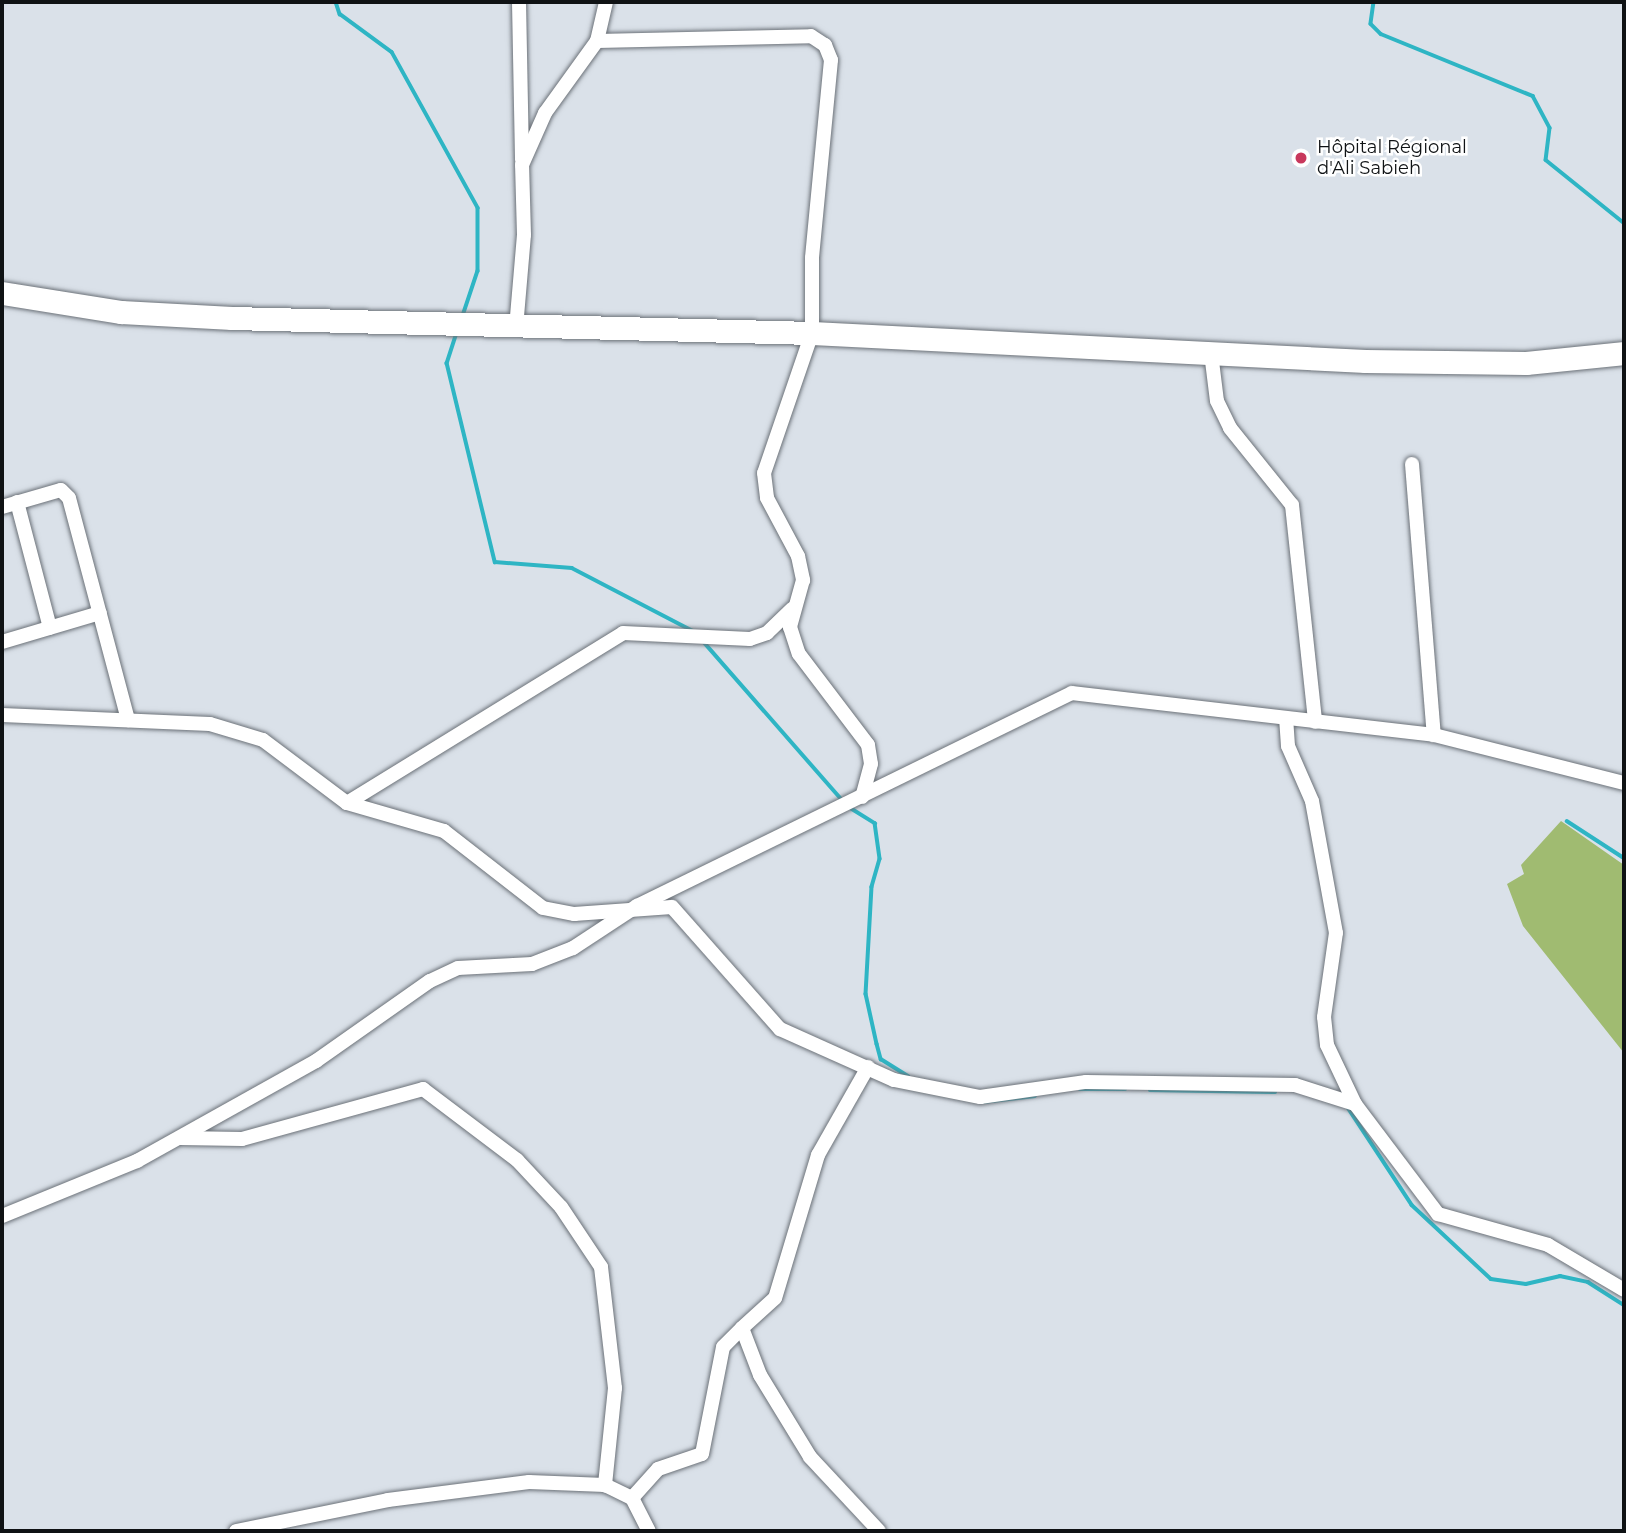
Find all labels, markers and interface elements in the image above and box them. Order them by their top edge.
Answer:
place label: Hôpital Régional d'Ali Sabieh [1317,137,1467,180]
marker: Hôpital Régional d'Ali Sabieh [1291,148,1311,168]

